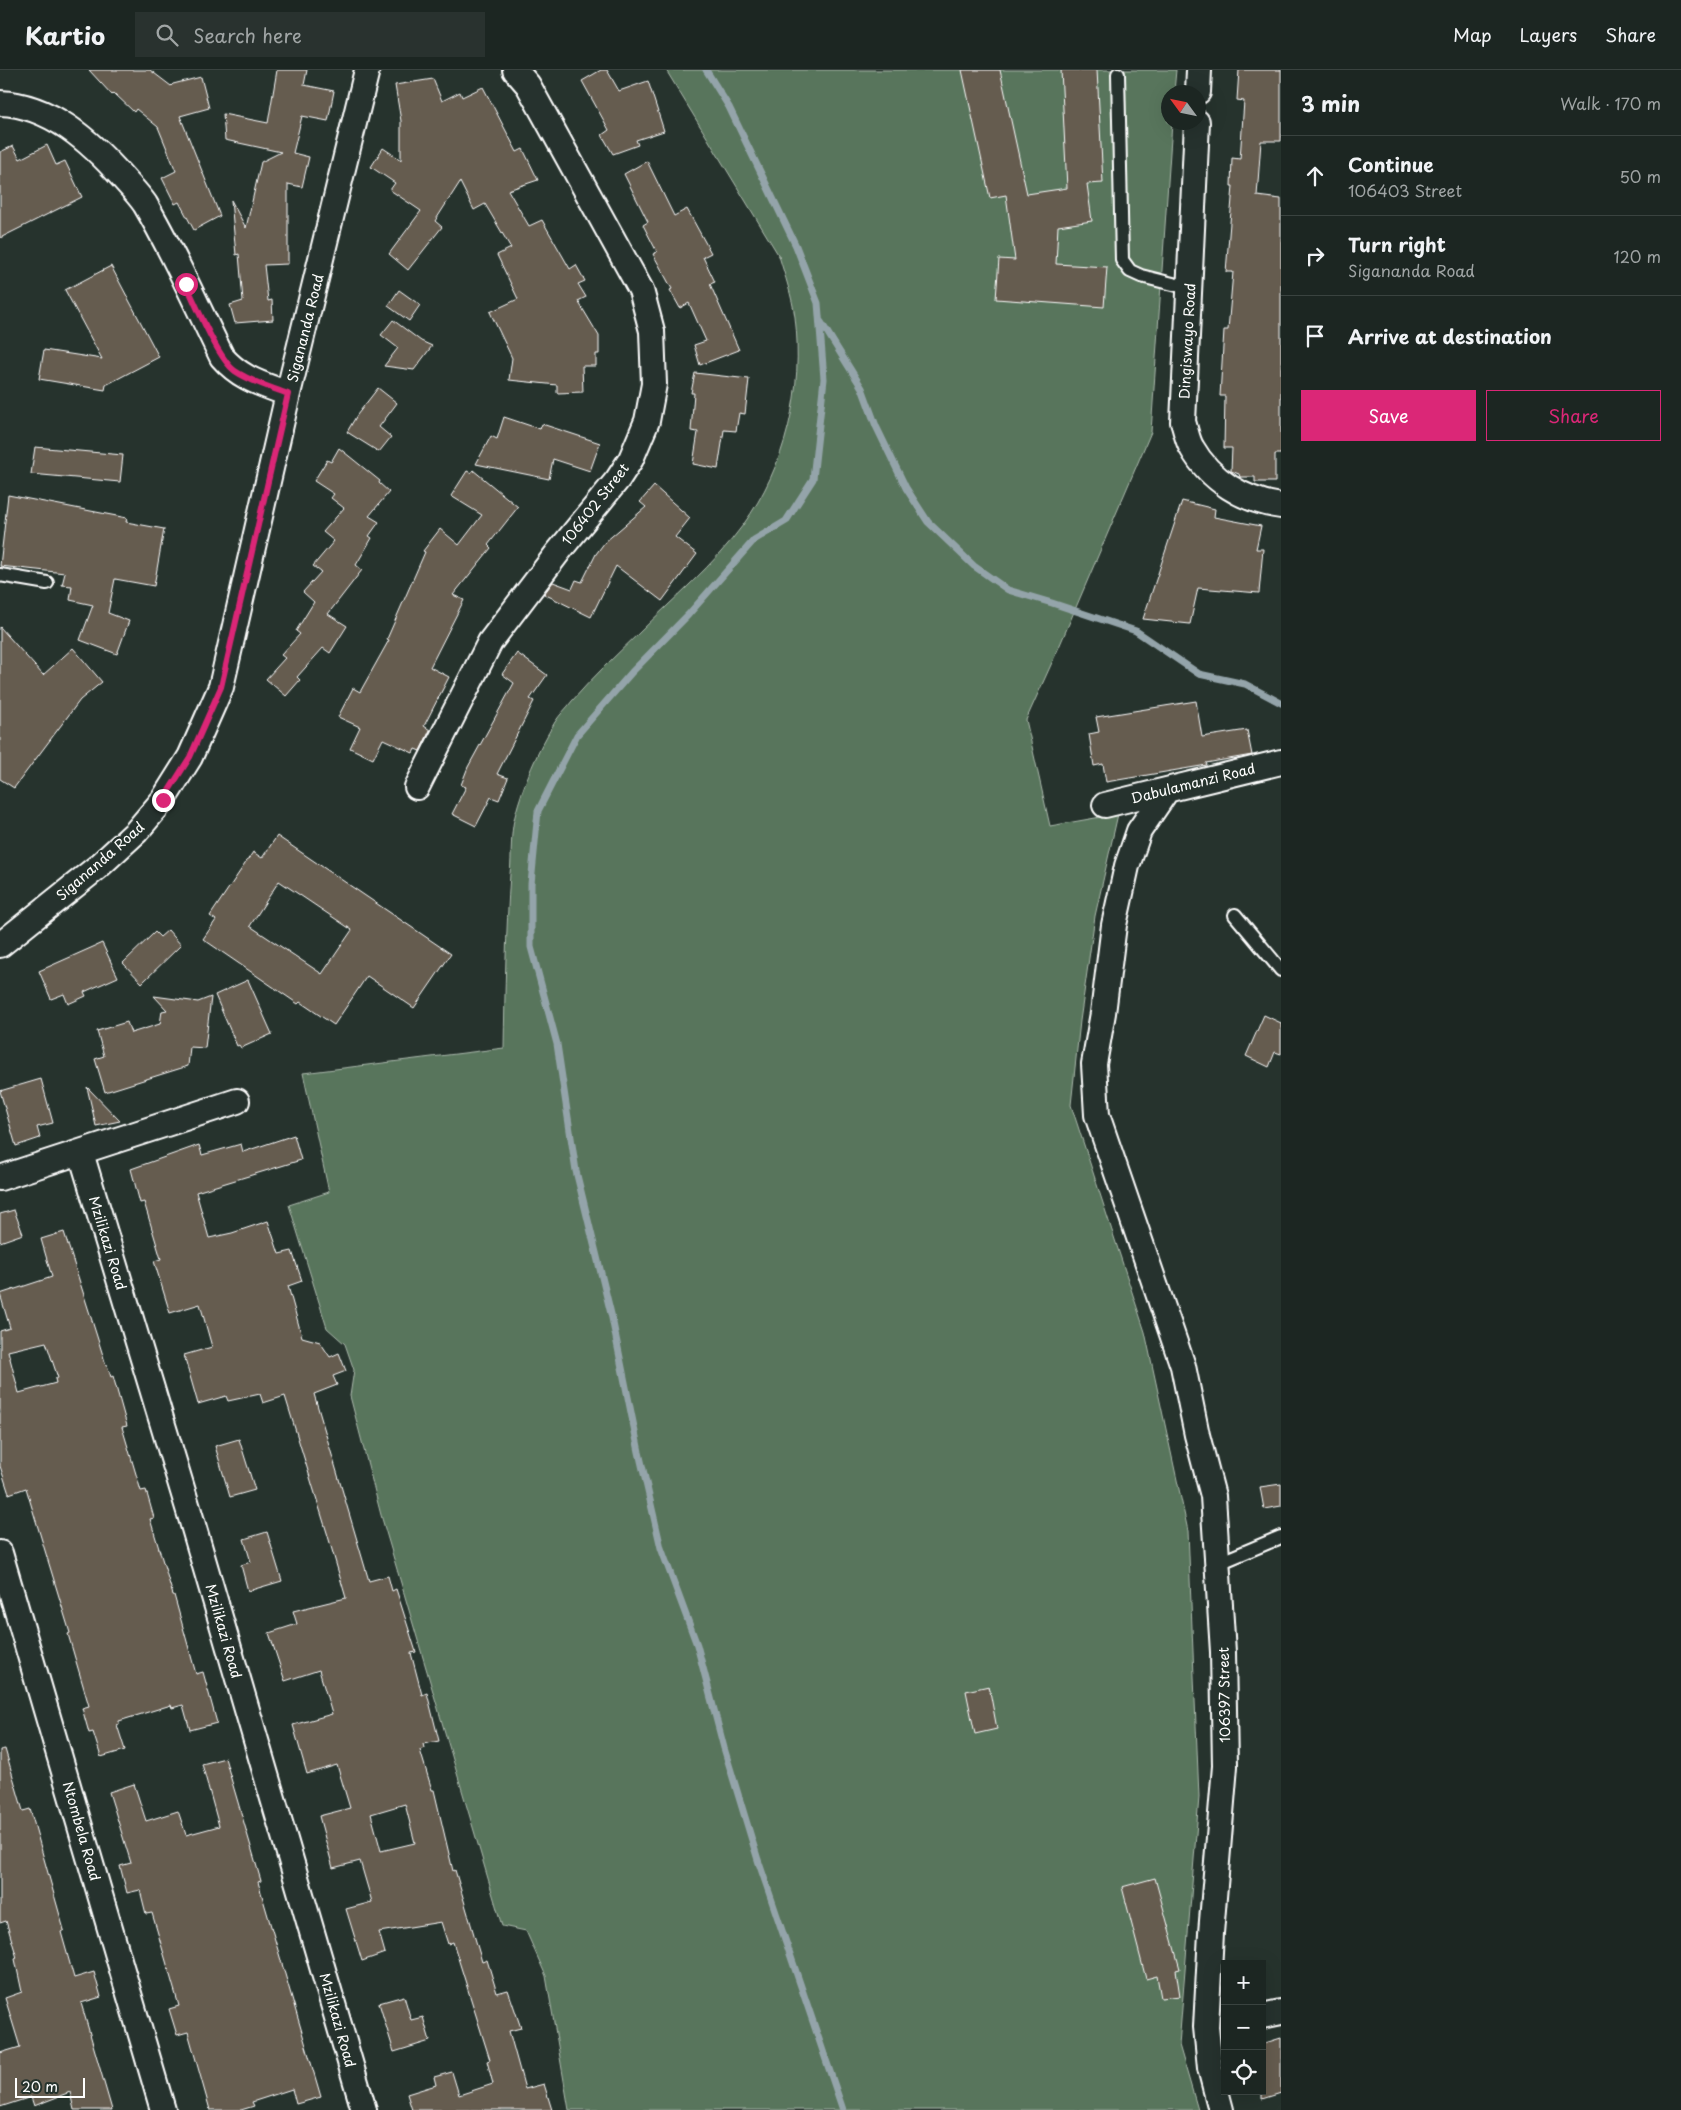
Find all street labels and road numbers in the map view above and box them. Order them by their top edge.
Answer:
street label: Sigananda Road [281,272,329,384]
street label: Dingiswayo Road [1173,282,1201,400]
street label: 106402 Street [556,458,634,550]
street label: Dabulamanzi Road [1129,757,1257,809]
street label: Sigananda Road [51,817,149,905]
street label: Mzilikazi Road [84,1193,132,1293]
street label: Mzilikazi Road [200,1581,248,1681]
street label: 106397 Street [1213,1647,1235,1743]
street label: Ntombela Road [58,1779,106,1883]
street label: Mzilikazi Road [314,1970,362,2070]

